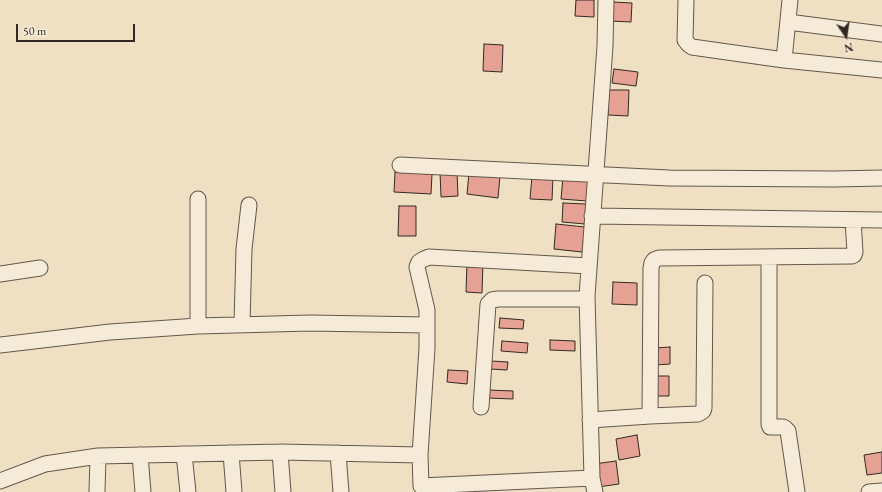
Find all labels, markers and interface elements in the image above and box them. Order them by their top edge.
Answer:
scale bar [18,16,137,42]
north arrow [826,16,866,56]
text: 50 m [23,23,46,39]
text: N [843,40,855,56]

